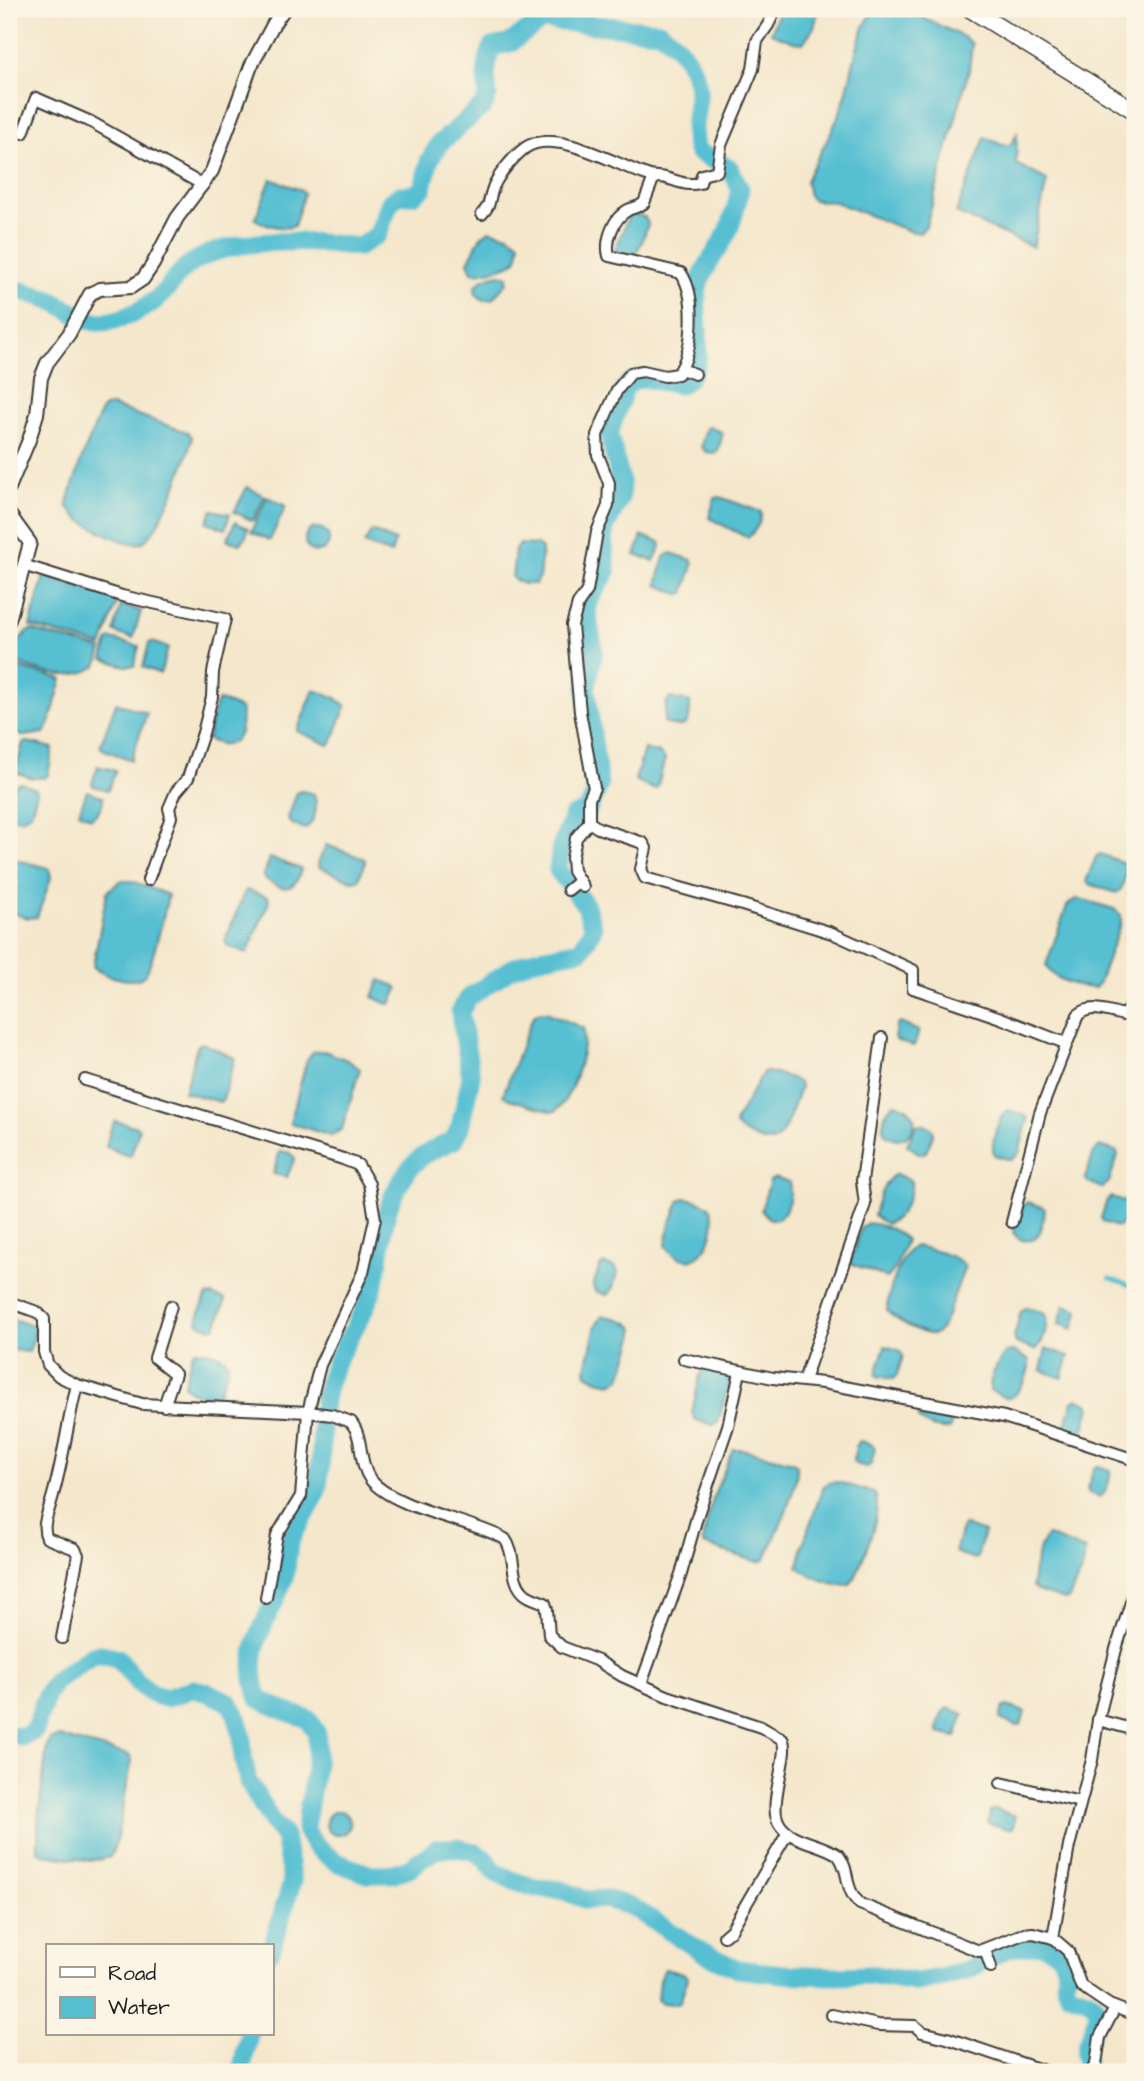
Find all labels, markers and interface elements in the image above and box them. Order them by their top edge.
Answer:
legend [46,1944,273,2036]
text: Road [108,1959,156,1988]
text: Water [108,1993,170,2022]

